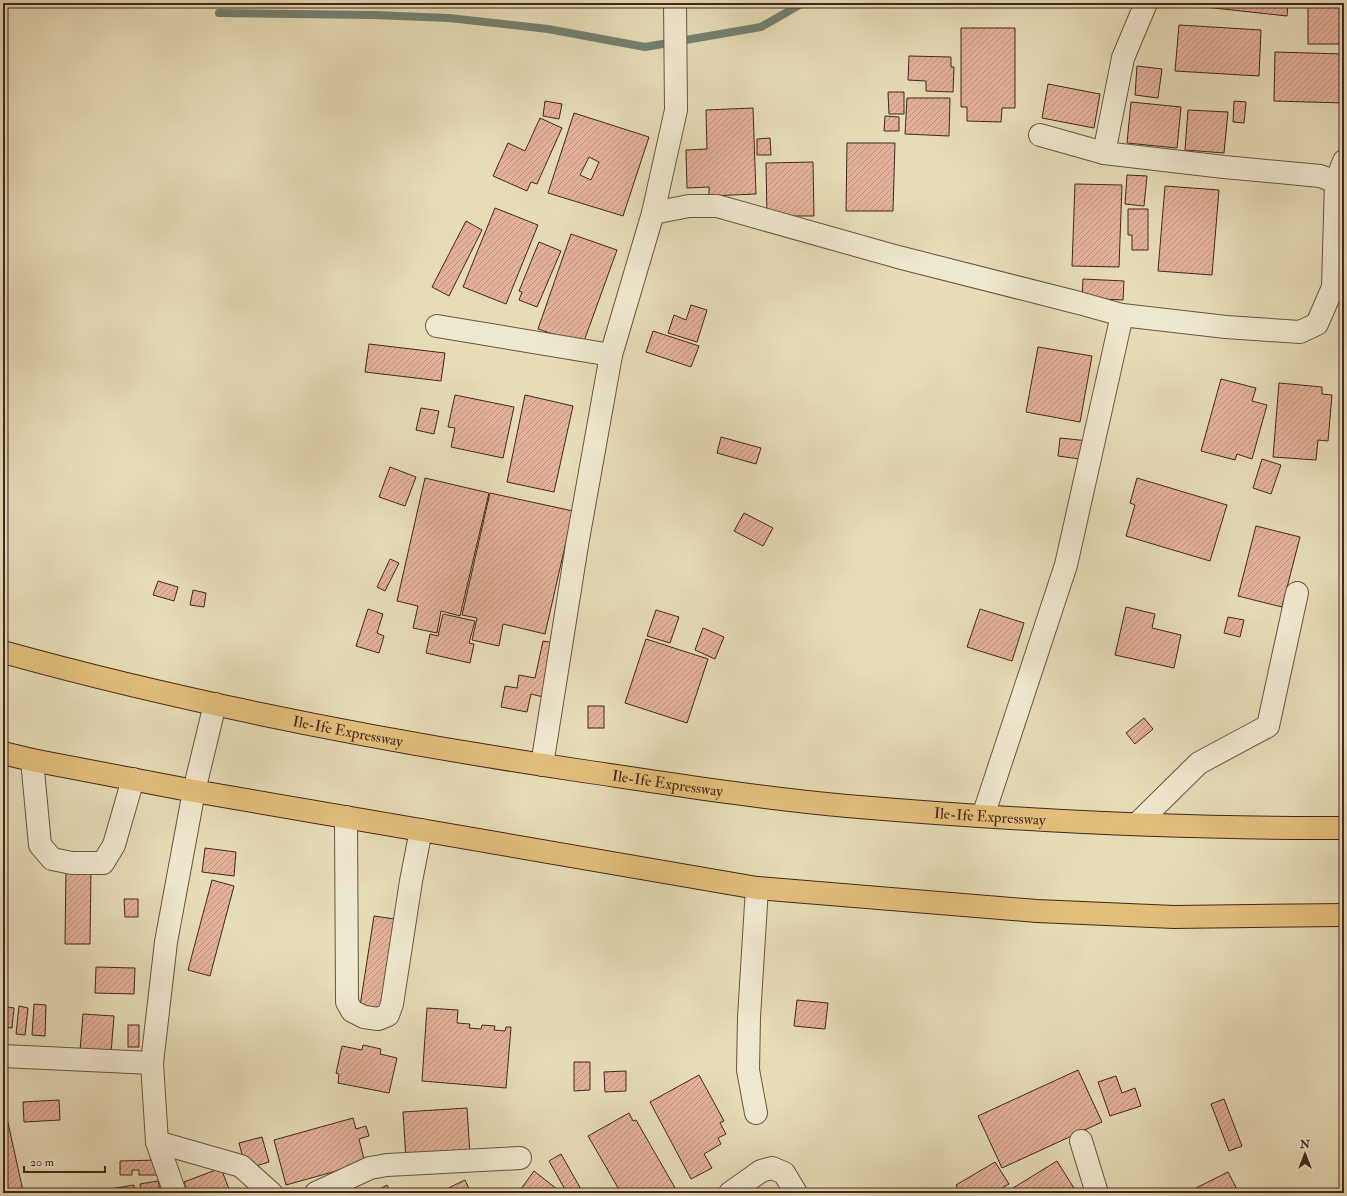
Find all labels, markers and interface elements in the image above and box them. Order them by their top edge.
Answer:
street label: Ile-Ife Expressway [291,711,405,751]
street label: Ile-Ife Expressway [611,766,725,801]
street label: Ile-Ife Expressway [933,803,1047,830]
north arrow [1285,1134,1325,1174]
text: N [1299,1138,1311,1151]
scale bar [24,1148,105,1174]
text: 20 m [30,1155,55,1170]

